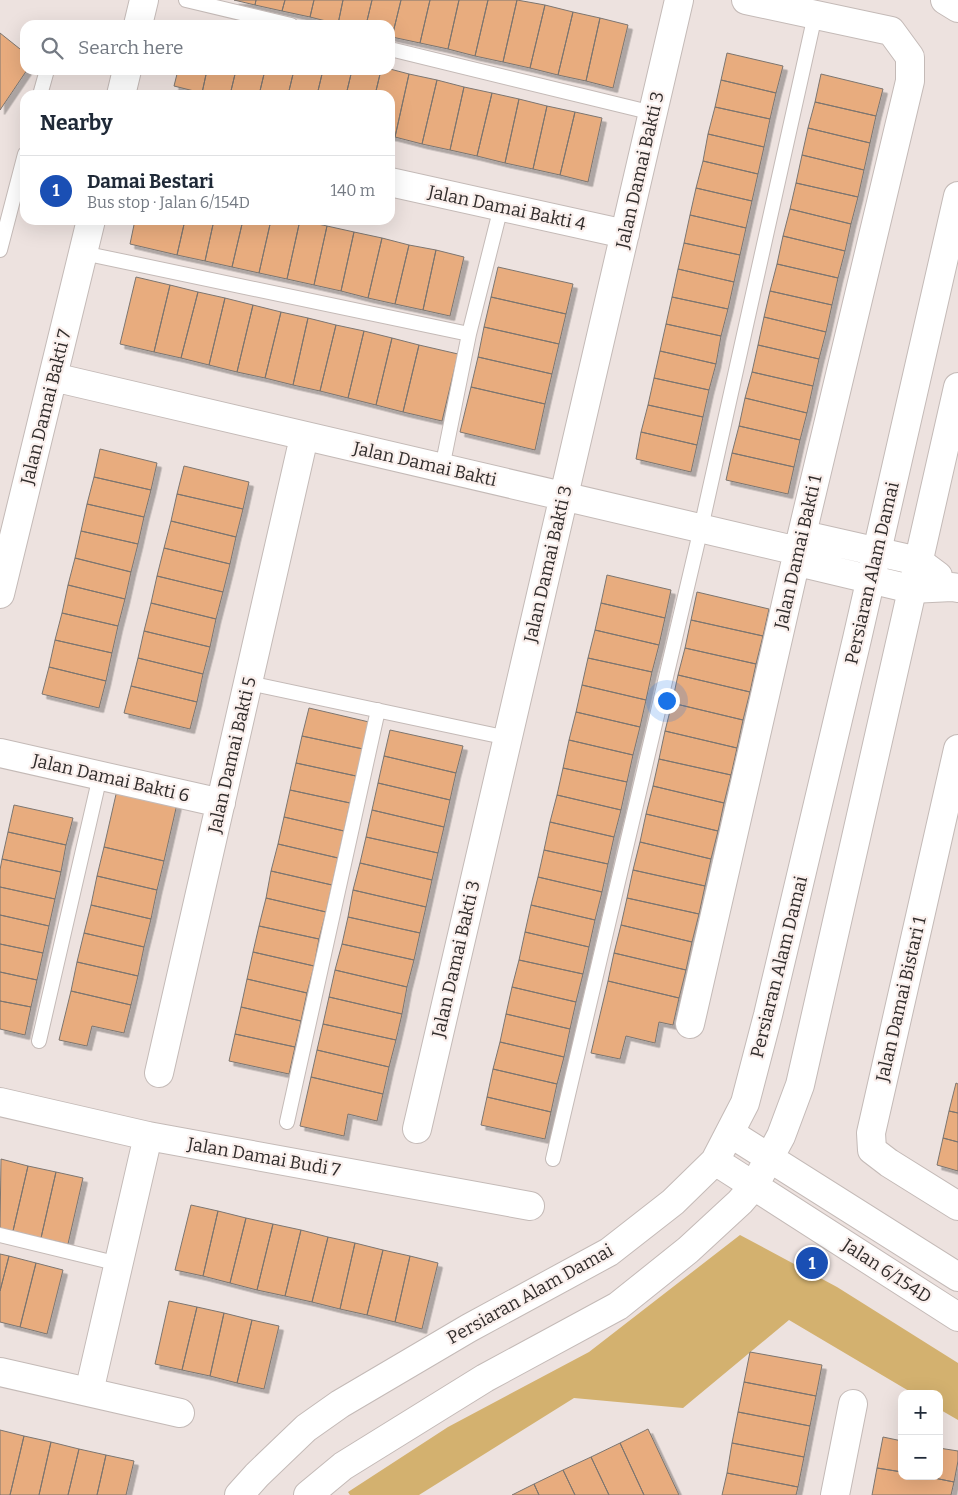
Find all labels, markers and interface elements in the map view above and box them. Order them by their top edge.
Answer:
search box [20,20,395,75]
icon: search [38,34,66,62]
text: Search here [78,36,183,59]
street label: Jalan Damai Bakti 3 [611,89,669,252]
text: Nearby [40,110,113,136]
text: Damai Bestari [87,170,214,193]
street label: Jalan Damai Bakti 4 [425,180,588,236]
text: 1 [53,181,59,200]
text: 140 m [330,181,375,200]
text: Bus stop · Jalan 6/154D [87,193,250,212]
street label: Jalan Damai Bakti 7 [16,327,76,488]
street label: Jalan Damai Bakti [350,437,499,491]
street label: Jalan Damai Bakti 1 [769,472,827,632]
street label: Persiaran Alam Damai [840,480,904,666]
street label: Jalan Damai Bakti 3 [519,483,577,646]
street label: Jalan Damai Bakti 5 [203,675,261,836]
your location [654,688,680,714]
street label: Jalan Damai Bakti 6 [29,749,192,807]
street label: Persiaran Alam Damai [746,874,812,1060]
street label: Jalan Damai Bakti 3 [427,878,485,1041]
street label: Jalan Damai Bistari 1 [871,914,931,1085]
street label: Jalan Damai Budi 7 [185,1133,342,1181]
street label: Jalan 6/154D [837,1234,936,1308]
street label: Persiaran Alam Damai [443,1239,617,1349]
pin: 1 [796,1244,828,1282]
map controls [898,1390,943,1480]
button: + [898,1390,943,1435]
button: − [898,1435,943,1480]

